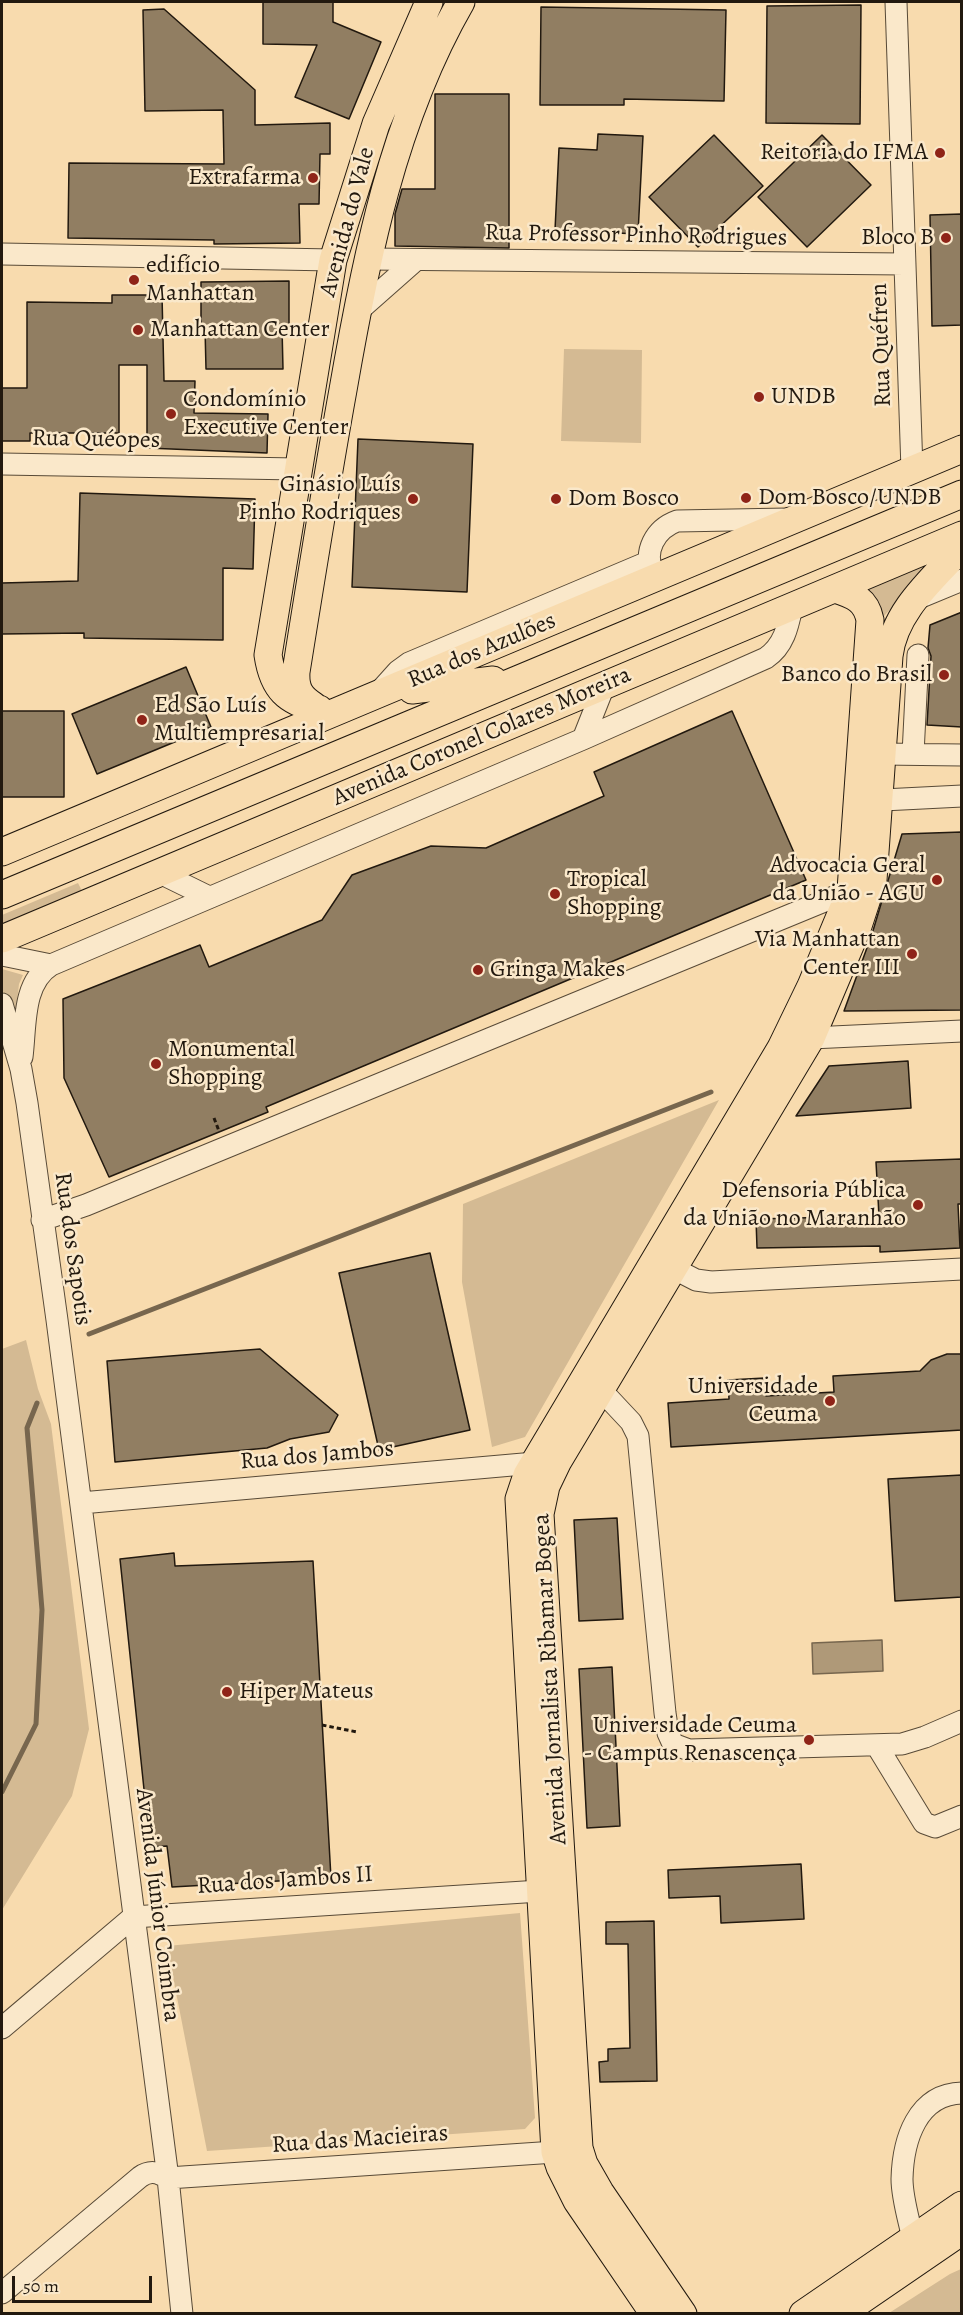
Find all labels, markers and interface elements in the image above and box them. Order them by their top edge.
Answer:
place label: Reitoria do IFMA [760,139,928,167]
street label: Avenida do Vale [314,144,382,300]
marker: Reitoria do IFMA [933,146,947,160]
place label: Extrafarma [188,164,301,192]
marker: Extrafarma [306,171,320,185]
street label: Rua Professor Pinho Rodrigues [484,219,788,253]
place label: Bloco B [861,224,934,252]
marker: Bloco B [939,231,953,245]
place label: edifício Manhattan [146,252,255,308]
marker: edifício Manhattan [127,273,141,287]
street label: Rua Quéfren [865,282,899,408]
place label: Manhattan Center [150,316,330,344]
marker: Manhattan Center [131,323,145,337]
place label: UNDB [771,383,836,411]
place label: Condomínio Executive Center [183,386,349,442]
marker: UNDB [752,390,766,404]
marker: Condomínio Executive Center [164,407,178,421]
street label: Rua Quéopes [32,424,160,456]
place label: Ginásio Luís Pinho Rodriques [238,471,401,527]
place label: Dom Bosco/UNDB [758,484,942,512]
place label: Dom Bosco [568,485,679,513]
marker: Dom Bosco/UNDB [739,491,753,505]
marker: Ginásio Luís Pinho Rodriques [406,492,420,506]
marker: Dom Bosco [549,492,563,506]
street label: Rua dos Azulões [403,607,561,695]
street label: Avenida Coronel Colares Moreira [329,661,635,813]
place label: Banco do Brasil [781,661,932,689]
marker: Banco do Brasil [937,668,951,682]
place label: Ed São Luís Multiempresarial [154,692,324,748]
marker: Ed São Luís Multiempresarial [135,713,149,727]
place label: Advocacia Geral da União - AGU [770,852,925,908]
place label: Tropical Shopping [567,866,662,922]
marker: Advocacia Geral da União - AGU [930,873,944,887]
marker: Tropical Shopping [548,887,562,901]
place label: Via Manhattan Center III [755,926,900,982]
marker: Via Manhattan Center III [905,947,919,961]
place label: Gringa Makes [490,956,625,984]
marker: Gringa Makes [471,963,485,977]
place label: Monumental Shopping [168,1036,295,1092]
marker: Monumental Shopping [149,1057,163,1071]
street label: Rua dos Sapotis [47,1171,97,1327]
place label: Defensoria Pública da União no Maranhão [683,1177,906,1233]
marker: Defensoria Pública da União no Maranhão [911,1198,925,1212]
place label: Universidade Ceuma [688,1373,818,1429]
marker: Universidade Ceuma [823,1394,837,1408]
street label: Rua dos Jambos [239,1435,395,1477]
street label: Avenida Jornalista Ribamar Bogea [528,1513,574,1845]
place label: Hiper Mateus [239,1678,374,1706]
marker: Hiper Mateus [220,1685,234,1699]
place label: Universidade Ceuma - Campus Renascença [583,1712,797,1768]
marker: Universidade Ceuma - Campus Renascença [802,1733,816,1747]
street label: Avenida Júnior Coimbra [128,1787,186,2023]
street label: Rua dos Jambos II [196,1860,374,1902]
street label: Rua das Macieiras [271,2119,449,2161]
scale bar [15,2264,154,2302]
text: 50 m [23,2274,59,2298]

